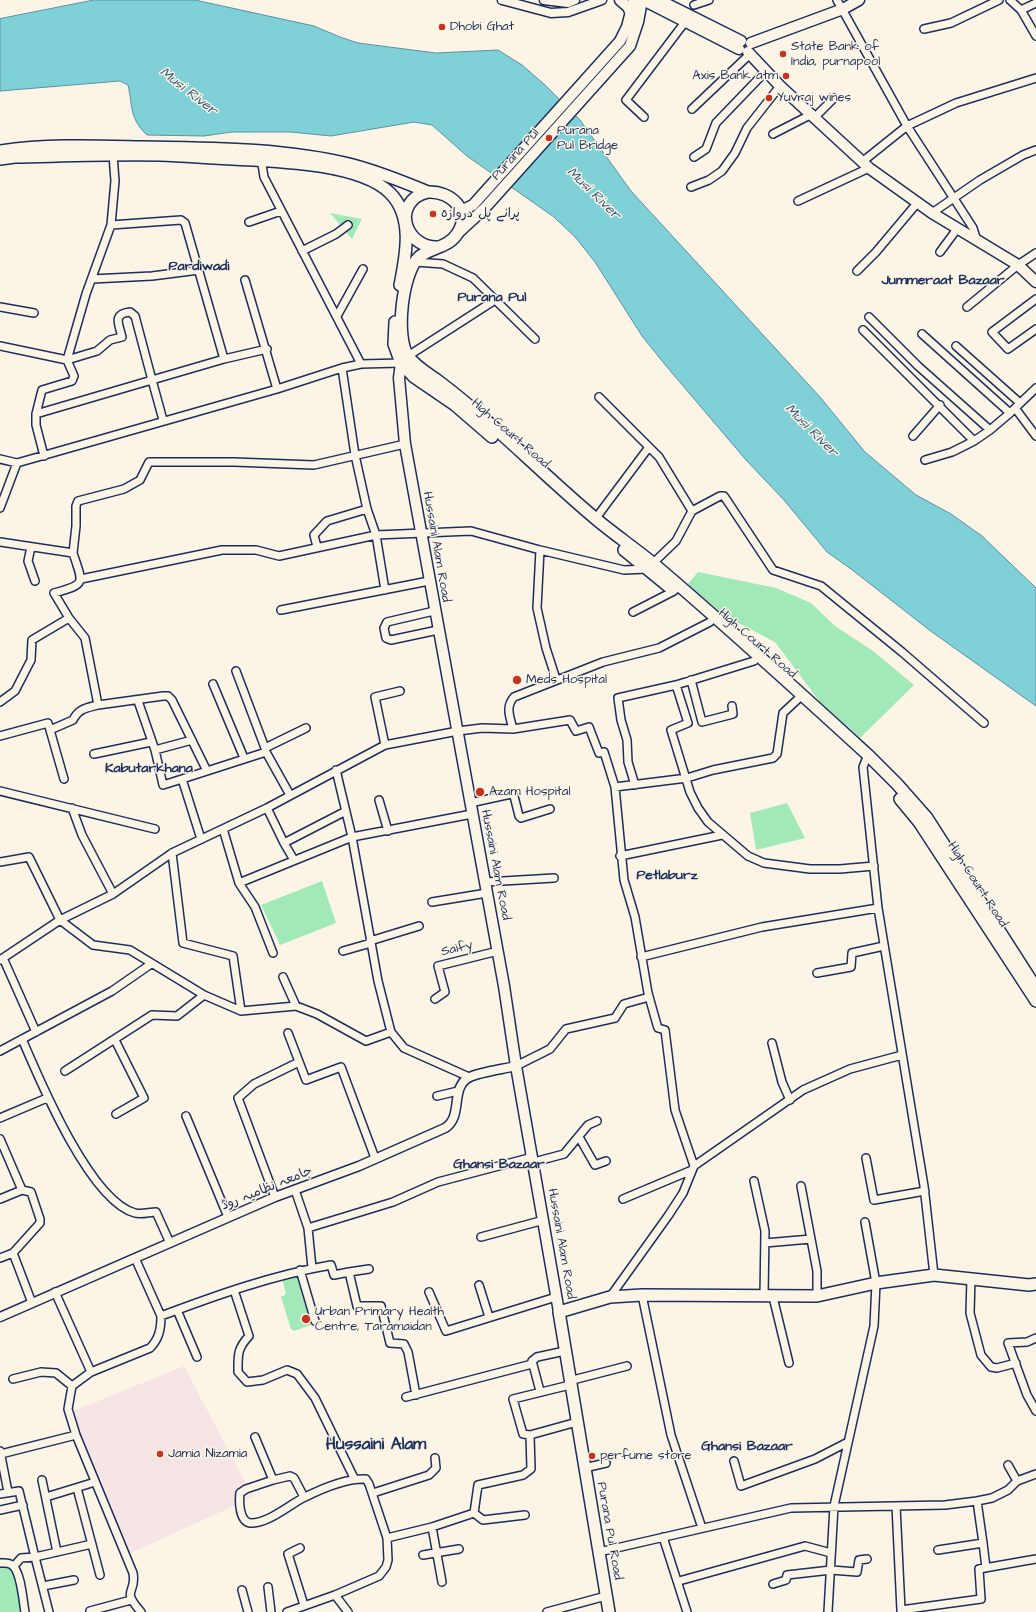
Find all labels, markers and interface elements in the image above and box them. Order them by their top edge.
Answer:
place label: Dhobi Ghat [450,19,514,35]
marker: Dhobi Ghat [437,22,447,32]
place label: State Bank of India, purnapool [791,39,880,70]
marker: State Bank of India, purnapool [778,49,788,59]
water label: Musi River [156,64,220,120]
place label: Axis Bank atm [692,68,778,84]
marker: Axis Bank atm [781,71,791,81]
place label: Yuvraj wines [777,90,851,106]
marker: Yuvraj wines [764,93,774,103]
place label: Purana Pul Bridge [557,123,618,154]
street label: Purana Pul [489,126,543,184]
marker: Purana Pul Bridge [544,133,554,143]
water label: Musi River [563,164,623,224]
place label: پرانے پل دروازہ [441,206,520,222]
marker: پرانے پل دروازہ [428,209,438,219]
district label: Pardiwadi [169,259,229,275]
district label: Jummeraat Bazaar [881,273,1005,289]
district label: Purana Pul [458,290,526,306]
street label: High Court Road [468,396,552,472]
water label: Musi River [781,401,841,461]
street label: Hussaini Alam Road [419,491,453,603]
street label: High Court Road [715,606,799,682]
place label: Meds Hospital [526,672,607,688]
marker: Meds Hospital [511,674,523,686]
district label: Kabutarkhana [105,761,193,777]
place label: Azam Hospital [489,784,571,800]
marker: Azam Hospital [474,786,486,798]
street label: Hussaini Alam Road [477,809,513,921]
street label: High Court Road [944,839,1010,931]
district label: Petlaburz [636,868,698,884]
street label: Saify [440,938,474,960]
district label: Ghansi Bazaar [453,1157,545,1173]
street label: جامعہ نظامیہ روڈ [219,1164,315,1214]
street label: Hussaini Alam Road [544,1188,578,1300]
place label: Urban Primary Health Centre, Taramaidan [315,1304,444,1335]
marker: Urban Primary Health Centre, Taramaidan [300,1313,312,1325]
district label: Hussaini Alam [326,1435,426,1455]
district label: Ghansi Bazaar [701,1439,793,1455]
place label: Jamia Nizamia [168,1446,247,1462]
place label: perfume store [600,1448,691,1464]
marker: Jamia Nizamia [155,1449,165,1459]
marker: perfume store [587,1451,597,1461]
street label: Purana Pul Road [593,1481,625,1581]

